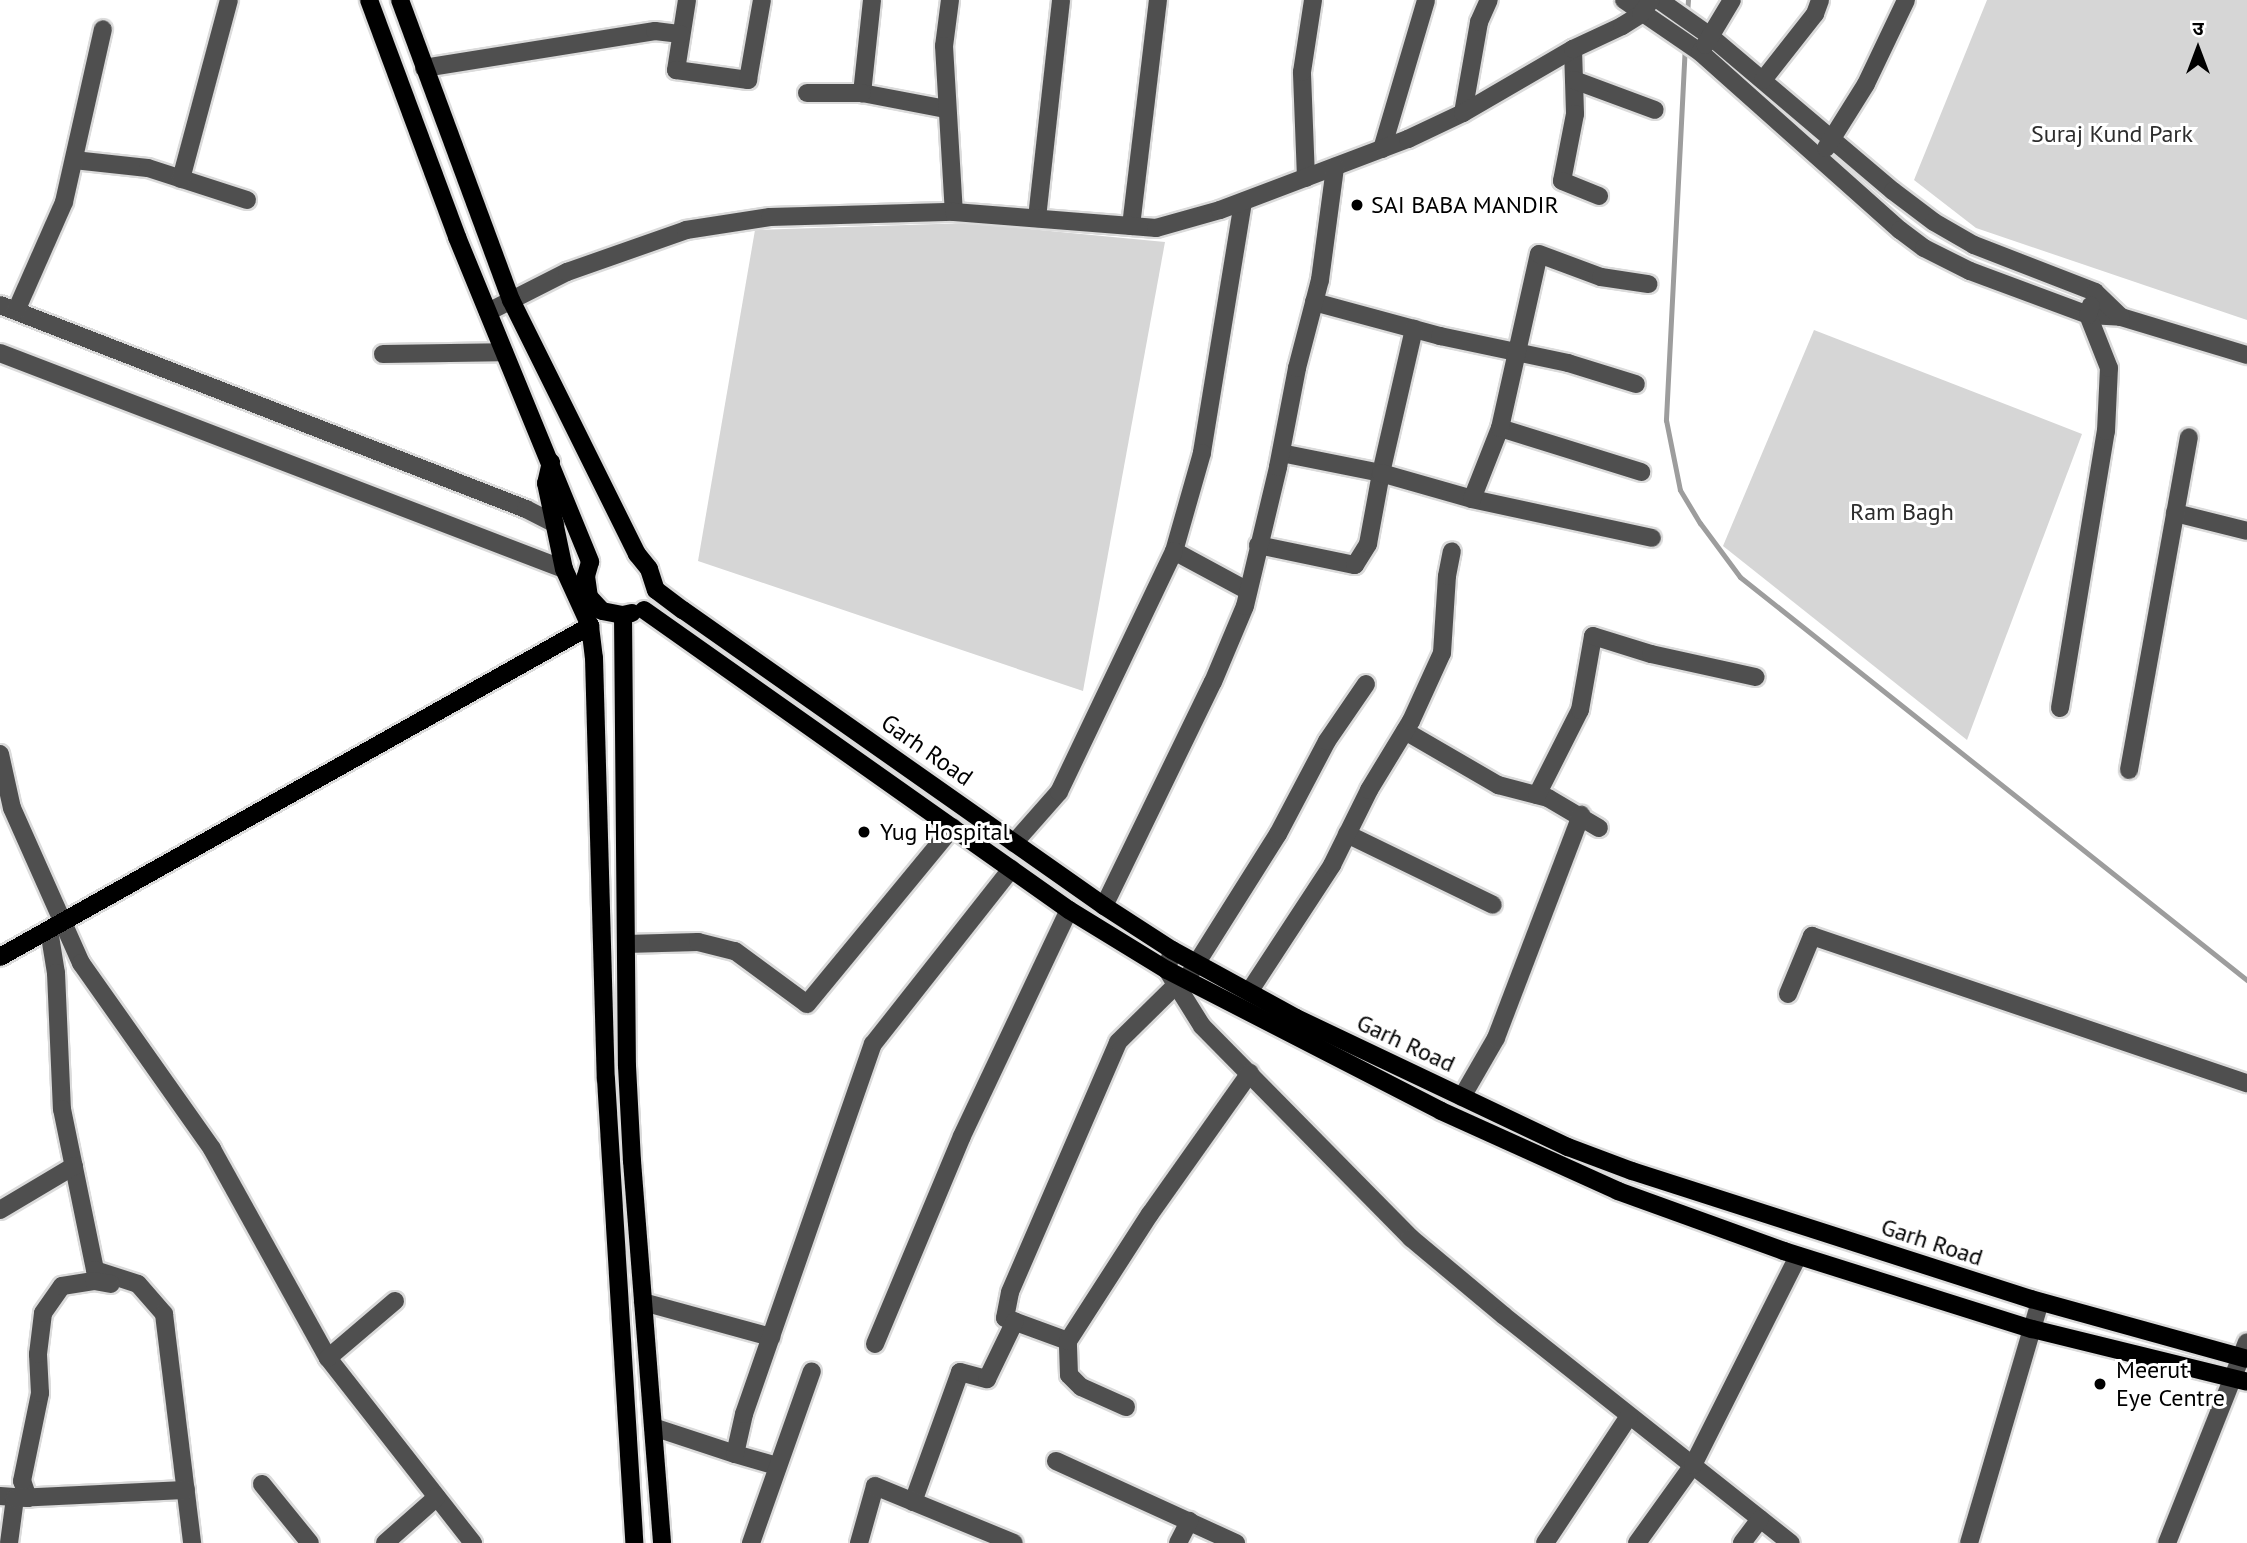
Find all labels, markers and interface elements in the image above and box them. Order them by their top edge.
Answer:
north arrow [2163,14,2233,84]
text: उ [2192,16,2204,40]
park label: Suraj Kund Park [2031,120,2193,148]
place label: SAI BABA MANDIR [1371,191,1560,219]
marker: SAI BABA MANDIR [1349,197,1365,213]
park label: Ram Bagh [1850,498,1954,526]
street label: Garh Road [876,708,978,792]
place label: Yug Hospital [880,818,1009,846]
marker: Yug Hospital [854,822,874,842]
street label: Garh Road [1352,1008,1460,1078]
street label: Garh Road [1878,1212,1986,1272]
place label: Meerut Eye Centre [2116,1356,2225,1412]
marker: Meerut Eye Centre [2090,1374,2110,1394]

